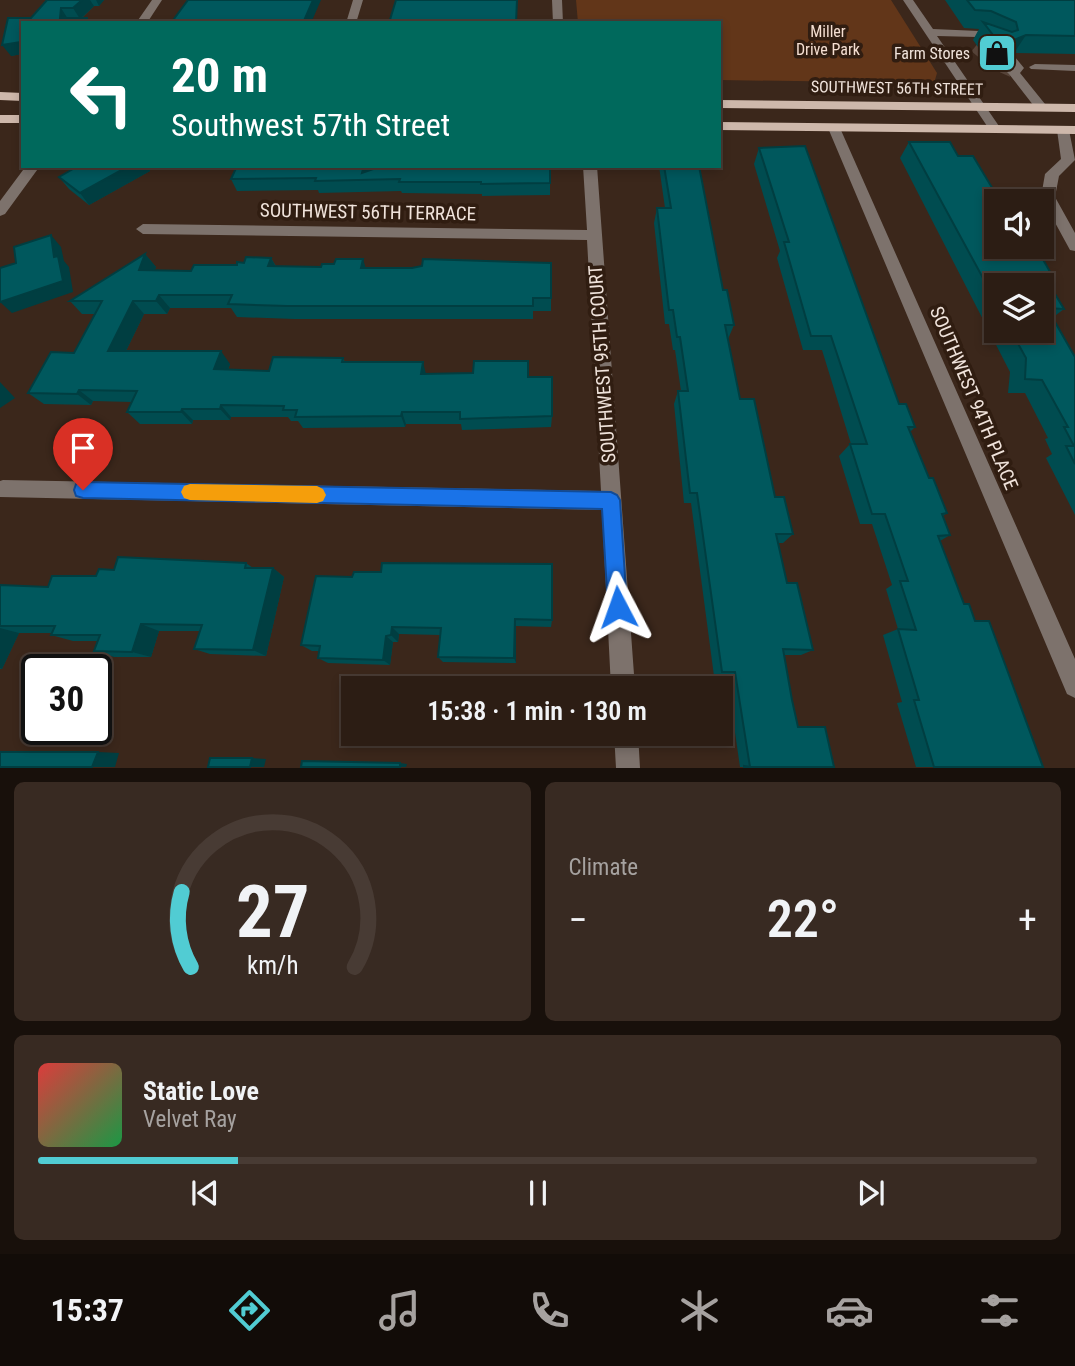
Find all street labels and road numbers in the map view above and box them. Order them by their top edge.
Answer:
street label: SOUTHWEST 56TH STREET [811,77,983,99]
street label: SOUTHWEST 56TH TERRACE [260,199,476,225]
street label: SOUTHWEST 95TH COURT [584,264,620,464]
street label: SOUTHWEST 94TH PLACE [925,303,1023,493]

